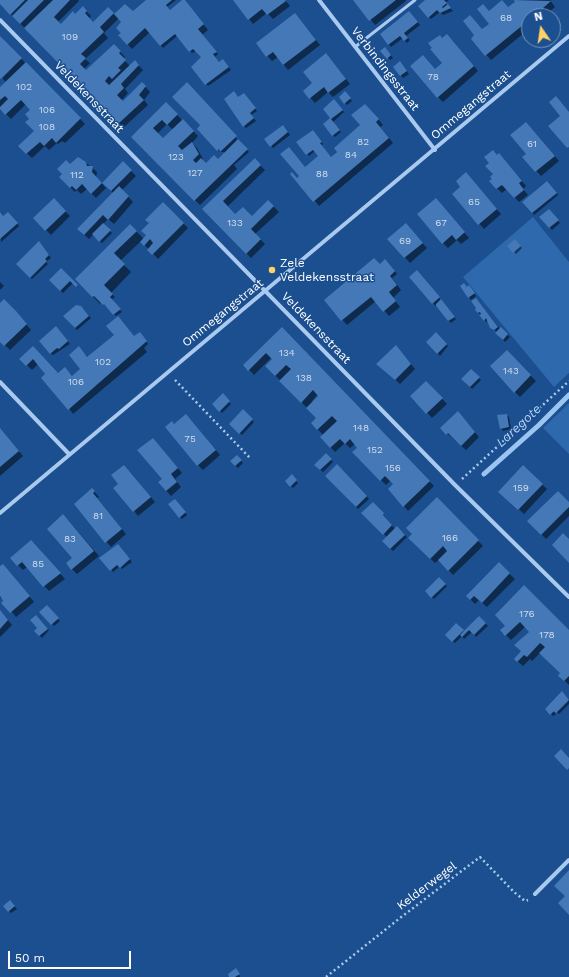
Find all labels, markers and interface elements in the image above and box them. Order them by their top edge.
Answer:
north arrow [521,8,561,48]
text: N [533,10,544,24]
house number: 68 [500,12,512,24]
street label: Verbindingsstraat [348,24,422,114]
house number: 109 [62,31,78,43]
street label: Veldekensstraat [51,58,127,136]
street label: Ommegangstraat [428,67,514,143]
house number: 78 [427,71,439,83]
house number: 102 [16,81,32,93]
house number: 106 [39,104,55,116]
house number: 108 [39,121,55,133]
house number: 82 [357,136,369,148]
house number: 61 [527,138,537,150]
house number: 84 [345,149,357,161]
house number: 123 [168,151,184,163]
house number: 127 [187,167,203,179]
house number: 88 [316,168,328,180]
house number: 112 [70,169,84,181]
house number: 65 [468,196,480,208]
house number: 133 [227,217,243,229]
house number: 67 [435,217,447,229]
house number: 69 [399,235,411,247]
place label: Zele Veldekensstraat [280,256,374,284]
marker: Zele Veldekensstraat [267,265,277,275]
street label: Ommegangstraat [180,276,266,350]
street label: Veldekensstraat [278,289,354,367]
house number: 134 [279,347,295,359]
house number: 102 [95,356,111,368]
house number: 143 [503,365,519,377]
house number: 138 [296,372,312,384]
house number: 106 [68,376,84,388]
water label: Laregote [493,401,545,451]
house number: 148 [353,422,369,434]
house number: 75 [184,433,196,445]
house number: 152 [367,444,383,456]
house number: 156 [385,462,401,474]
house number: 159 [513,482,529,494]
house number: 81 [93,510,103,522]
house number: 166 [442,532,458,544]
house number: 83 [64,533,76,545]
house number: 85 [32,558,44,570]
house number: 176 [519,608,535,620]
house number: 178 [539,629,555,641]
street label: Kelderwegel [394,859,460,913]
scale bar [10,943,133,969]
text: 50 m [15,951,45,965]

